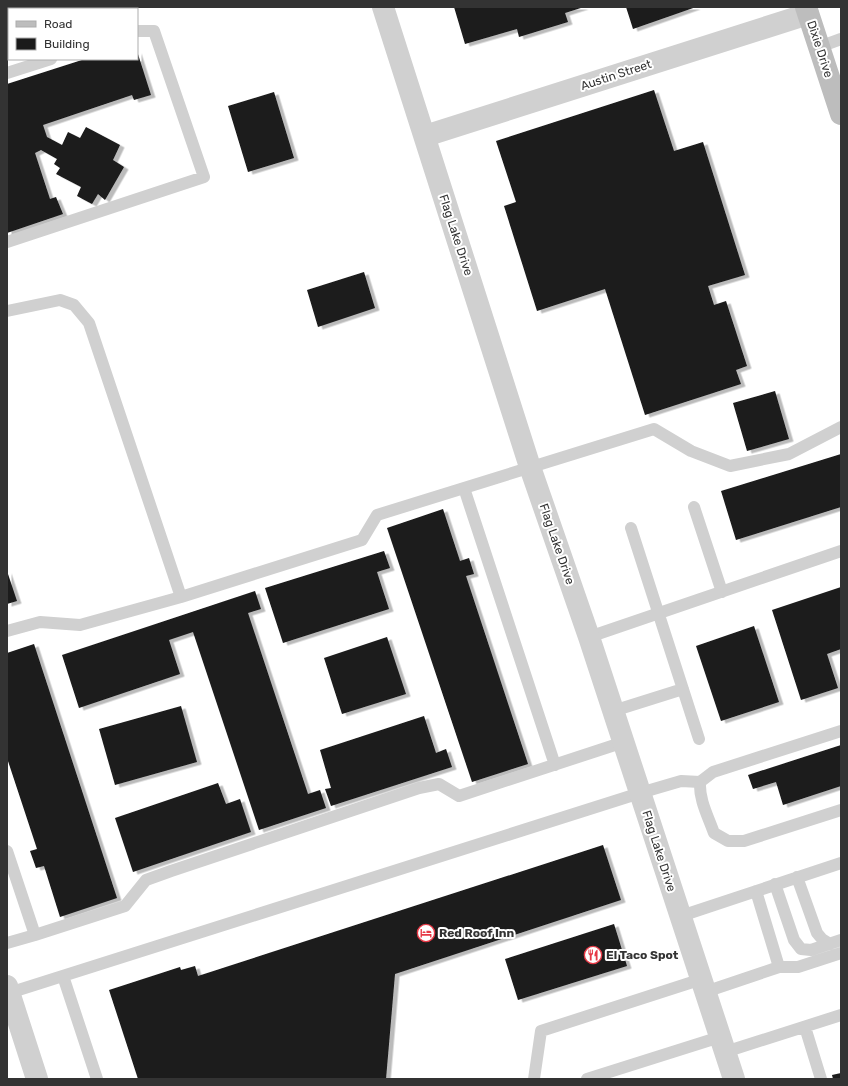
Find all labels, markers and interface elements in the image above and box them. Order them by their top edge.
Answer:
legend [8,8,138,60]
text: Road [44,17,72,31]
street label: Dixie Drive [804,19,836,80]
text: Building [44,37,90,51]
street label: Austin Street [579,57,654,93]
street label: Flag Lake Drive [436,193,476,278]
street label: Flag Lake Drive [537,502,577,586]
street label: Flag Lake Drive [639,809,679,894]
hotel icon: Red Roof Inn [416,923,436,943]
place label: Red Roof Inn [439,926,515,940]
restaurant icon: El Taco Spot [583,945,603,965]
place label: El Taco Spot [606,948,679,962]

